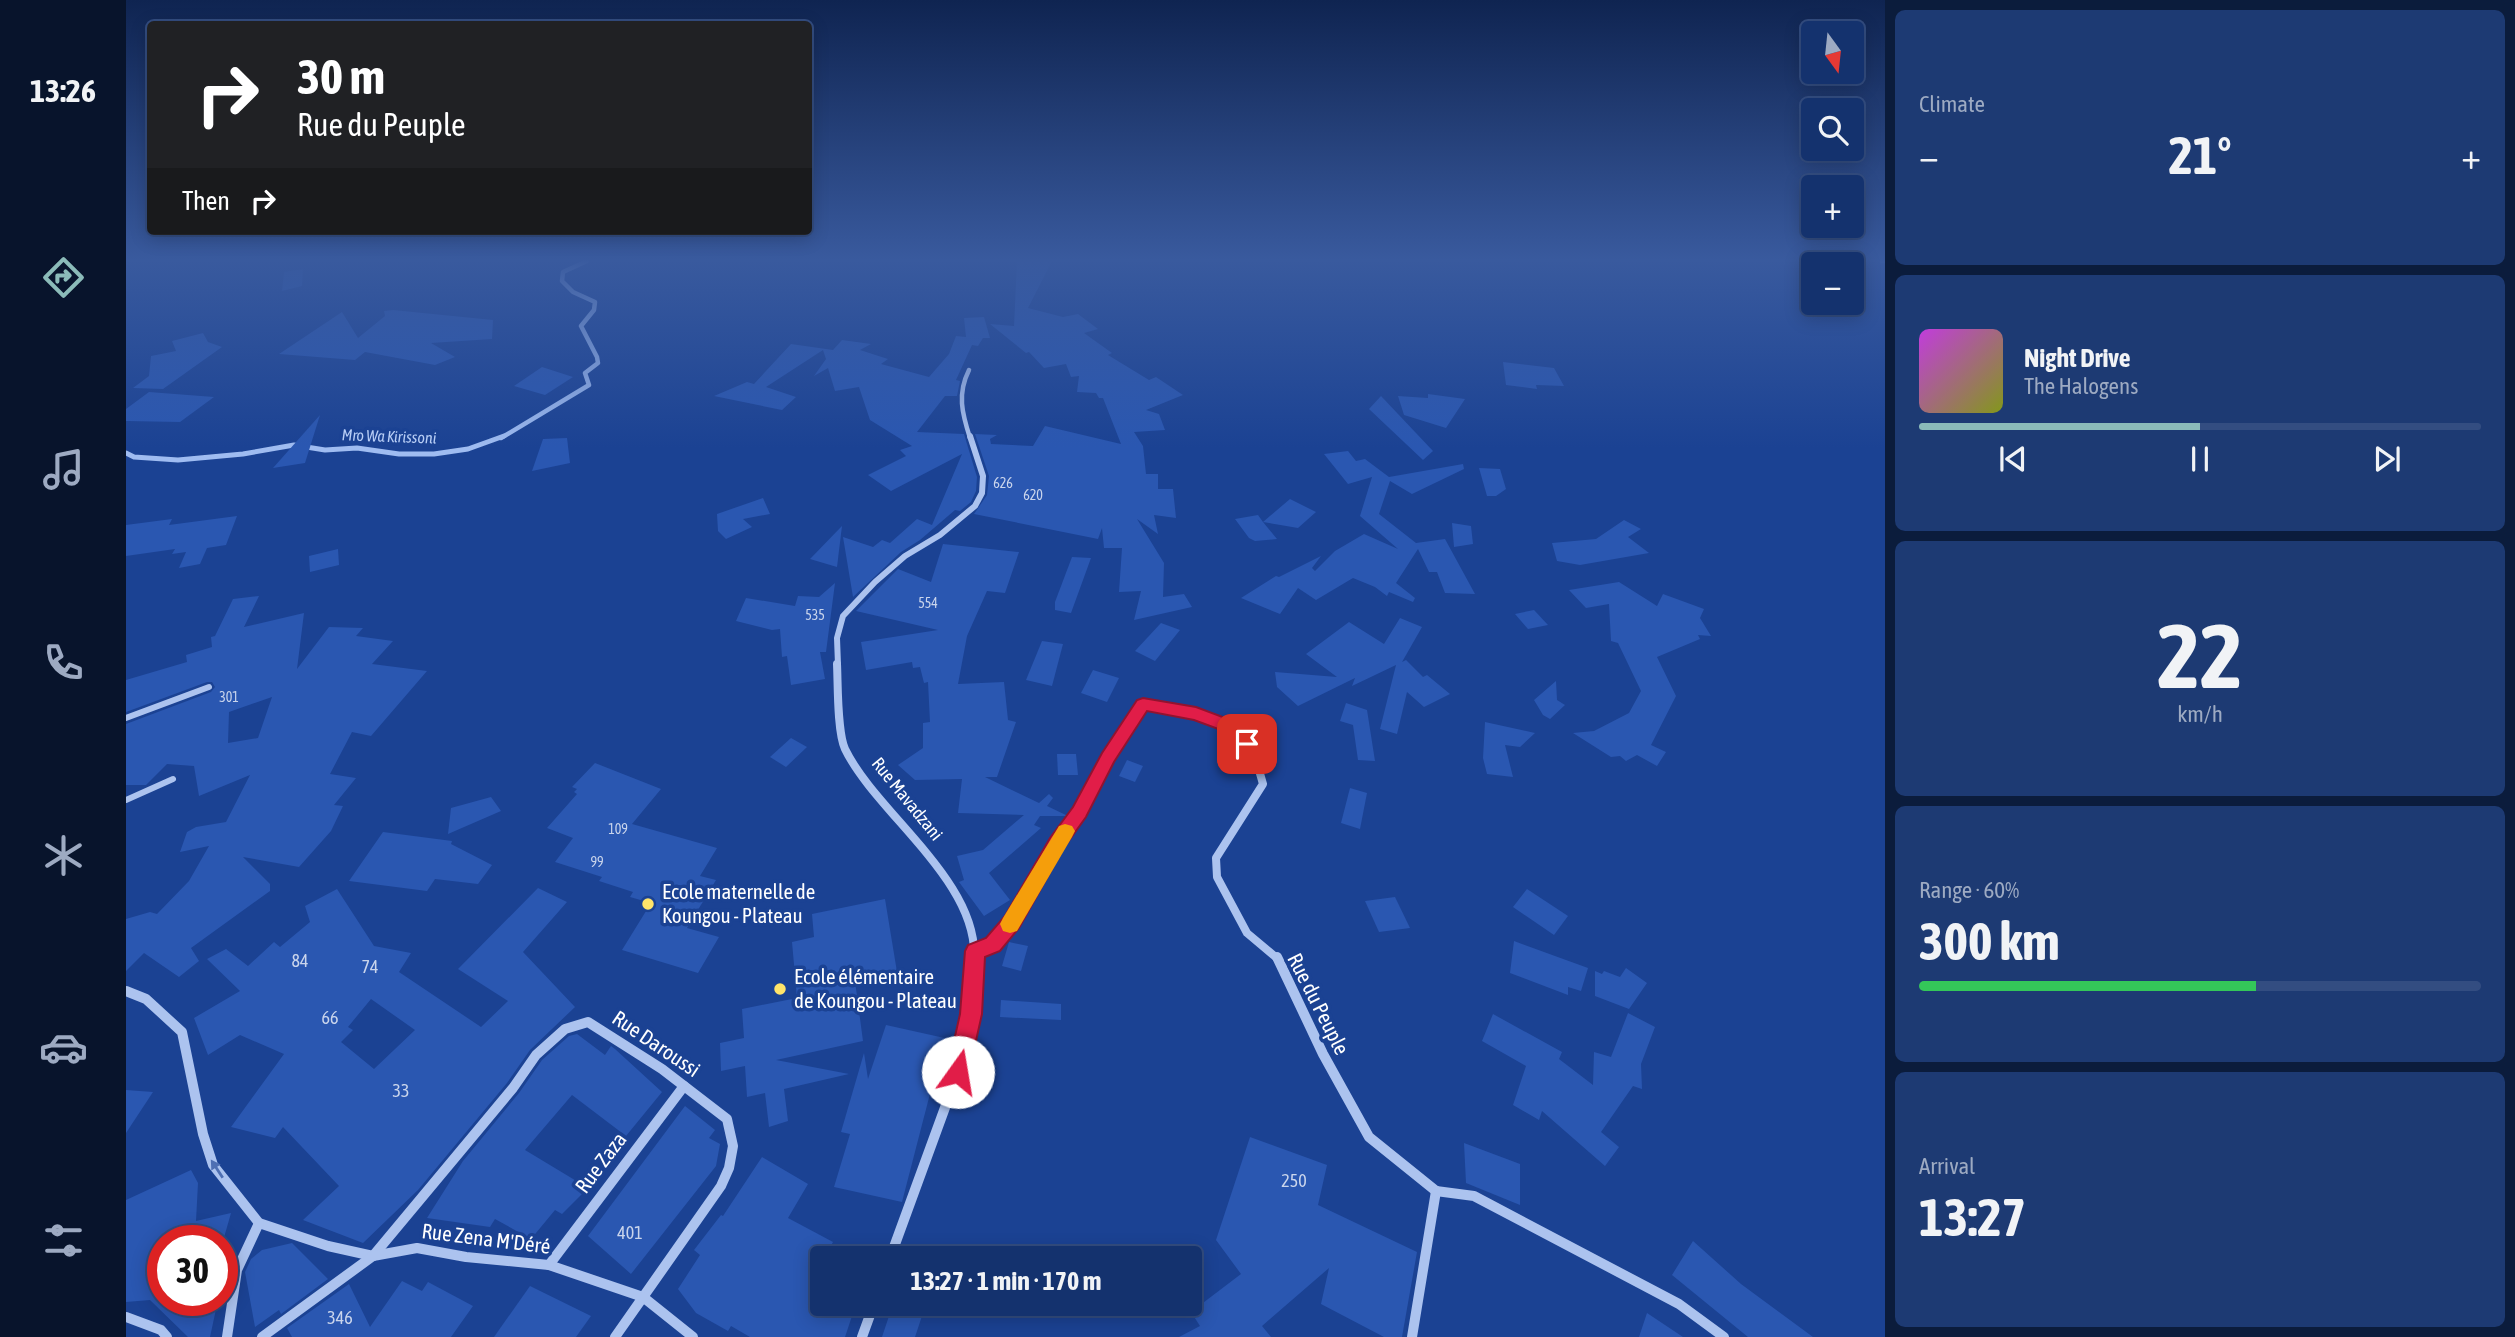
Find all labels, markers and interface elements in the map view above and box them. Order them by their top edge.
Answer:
north arrow [1801,21,1864,84]
map controls [1801,21,1864,315]
text: 30 m [297,48,385,104]
icon: right [182,49,273,140]
text: 13:26 [30,72,96,109]
text: Climate [1919,91,1985,117]
button: search [1801,98,1864,161]
text: Rue du Peuple [297,106,466,143]
text: 21° [2168,125,2232,185]
text: − [1919,134,1939,177]
text: + [2461,134,2481,177]
button: + [1801,175,1864,238]
icon: right [244,182,282,220]
text: Then [182,186,230,216]
button: − [1801,252,1864,315]
icon: directions [39,253,88,302]
text: Night Drive [2024,343,2131,373]
text: The Halogens [2024,373,2138,399]
water label: Mro Wa Kirissoni [341,425,437,447]
icon: previous [1994,440,2032,478]
icon: pause [2181,440,2219,478]
icon: next [2368,440,2406,478]
icon: music [39,445,88,494]
house number: 626 [993,475,1013,491]
house number: 620 [1023,487,1043,503]
house number: 554 [918,595,938,611]
text: 22 [2157,603,2243,707]
house number: 535 [805,607,825,623]
icon: phone [39,638,88,687]
house number: 301 [219,689,239,705]
text: km/h [2177,701,2223,727]
pin [1217,714,1277,774]
icon: arrive [1228,725,1266,763]
street label: Rue Mavadzani [868,753,947,844]
house number: 109 [608,821,628,837]
icon: climate [39,831,88,880]
house number: 99 [590,854,604,870]
text: Range · 60% [1919,877,2019,903]
place label: Ecole maternelle de Koungou - Plateau [662,879,815,927]
marker: Ecole maternelle de Koungou - Plateau [640,896,656,912]
text: 300 km [1919,911,2060,971]
street label: Rue du Peuple [1283,949,1355,1058]
house number: 84 [292,950,308,971]
house number: 74 [362,956,378,977]
place label: Ecole élémentaire de Koungou - Plateau [794,964,957,1012]
marker: Ecole élémentaire de Koungou - Plateau [772,981,788,997]
street label: Rue Daroussi [608,1005,705,1081]
house number: 66 [322,1007,338,1028]
icon: car [39,1023,88,1072]
position arrow [921,1035,995,1109]
house number: 33 [393,1080,409,1101]
street label: Rue Zaza [570,1127,631,1197]
text: Arrival [1919,1153,1975,1179]
one-way arrow [211,1159,224,1179]
house number: 250 [1281,1170,1307,1191]
text: 13:27 [1919,1187,2026,1247]
icon: filters [39,1216,88,1265]
street label: Rue Zena M'Déré [420,1218,552,1258]
house number: 401 [617,1222,643,1243]
speed limit sign: 30 [147,1225,238,1316]
text: 13:27 · 1 min · 170 m [911,1266,1101,1296]
house number: 346 [327,1307,353,1328]

